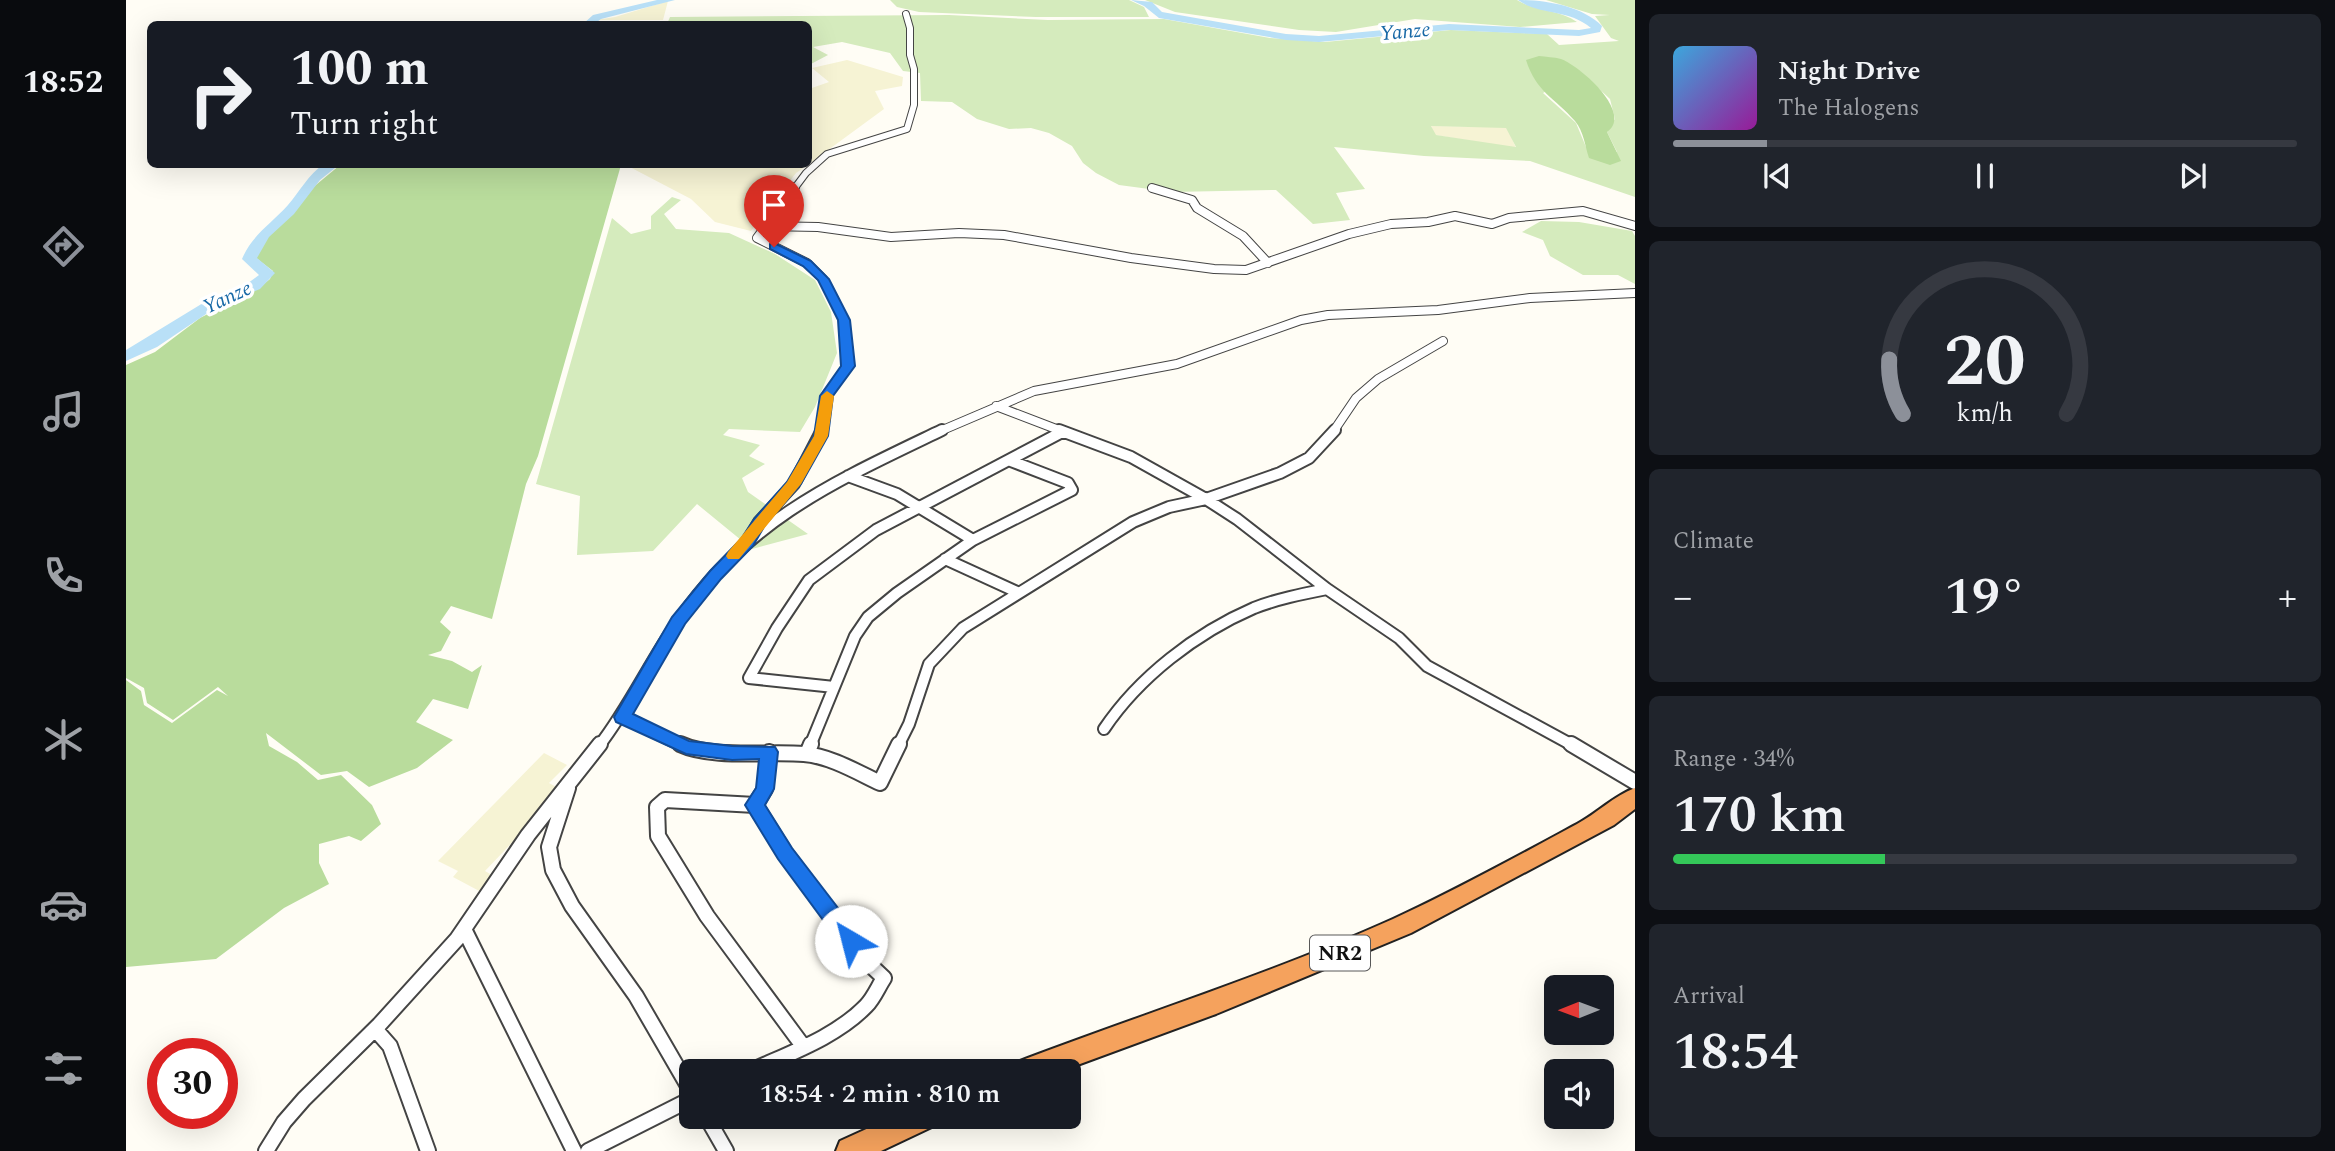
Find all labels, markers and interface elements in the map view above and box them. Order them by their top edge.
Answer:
water label: Yanze [1378,14,1432,50]
text: 100 m [290,32,429,107]
icon: right [175,49,266,140]
text: Night Drive [1778,51,1920,91]
text: 18:52 [23,58,103,107]
text: The Halogens [1778,91,1920,126]
text: Turn right [290,100,438,149]
icon: previous [1758,157,1796,195]
icon: pause [1966,157,2004,195]
icon: next [2174,157,2212,195]
pin [744,175,804,247]
icon: arrive [755,186,793,224]
icon: directions [39,222,88,271]
water label: Yanze [198,273,257,323]
text: 20 [1944,308,2026,419]
icon: music [39,387,88,436]
text: km/h [1957,395,2013,433]
text: Climate [1673,524,1754,559]
icon: phone [39,551,88,600]
text: 19° [1944,558,2026,637]
text: − [1673,569,1692,627]
text: + [2278,569,2297,627]
icon: climate [39,715,88,764]
text: Range · 34% [1673,742,1794,777]
text: 170 km [1673,776,1846,855]
icon: car [39,880,88,929]
position arrow [814,904,888,978]
road number: NR2 [1310,936,1370,970]
north arrow [1544,975,1614,1045]
map controls [1544,975,1614,1129]
text: Arrival [1673,979,1745,1014]
text: 18:54 [1673,1013,1798,1092]
speed limit sign: 30 [147,1038,238,1129]
icon: filters [39,1044,88,1093]
button: sound [1544,1059,1614,1129]
text: 18:54 · 2 min · 810 m [760,1074,1000,1114]

